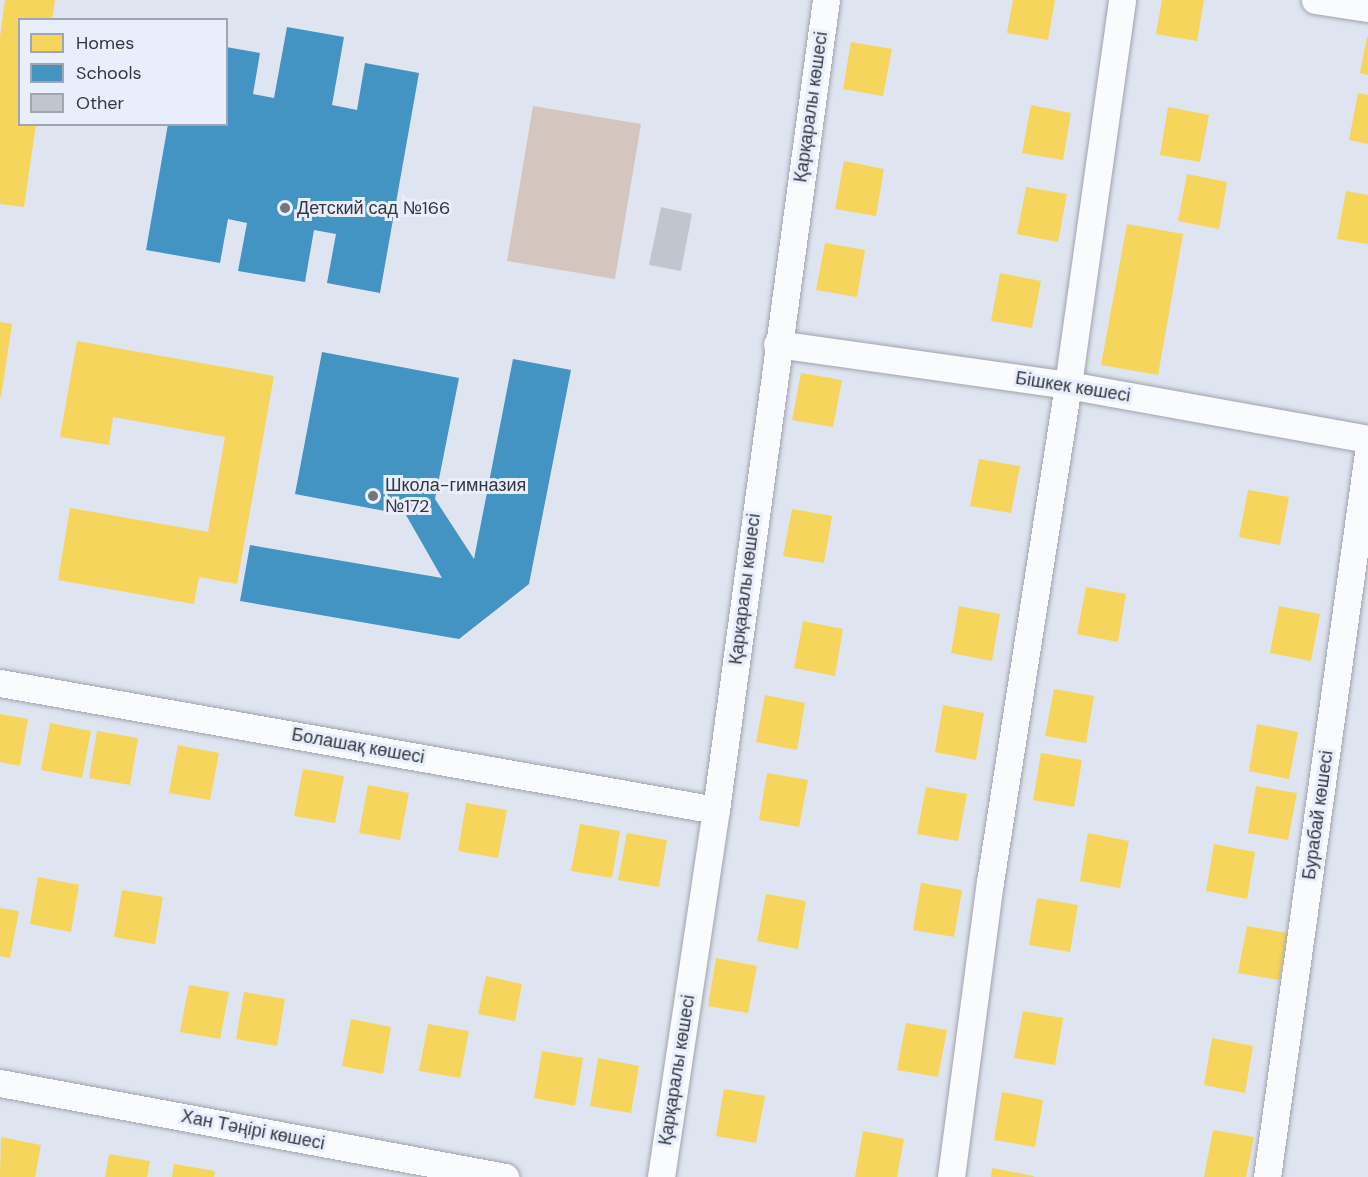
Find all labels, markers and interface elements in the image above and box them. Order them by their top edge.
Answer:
legend [18,18,228,126]
street label: Қарқаралы көшесі [790,30,832,184]
text: Homes [76,31,134,55]
text: Schools [76,61,141,85]
text: Other [76,91,124,115]
place label: Детский сад №166 [297,197,450,219]
marker: Детский сад №166 [278,201,292,215]
street label: Бішкек көшесі [1014,367,1132,407]
place label: Школа-гимназия №172 [385,475,526,518]
marker: Школа-гимназия №172 [366,489,380,503]
street label: Қарқаралы көшесі [725,512,765,666]
street label: Болашақ көшесі [290,724,426,768]
street label: Бурабай көшесі [1298,749,1338,881]
street label: Қарқаралы көшесі [654,993,700,1147]
street label: Хан Тәңірі көшесі [179,1105,327,1155]

